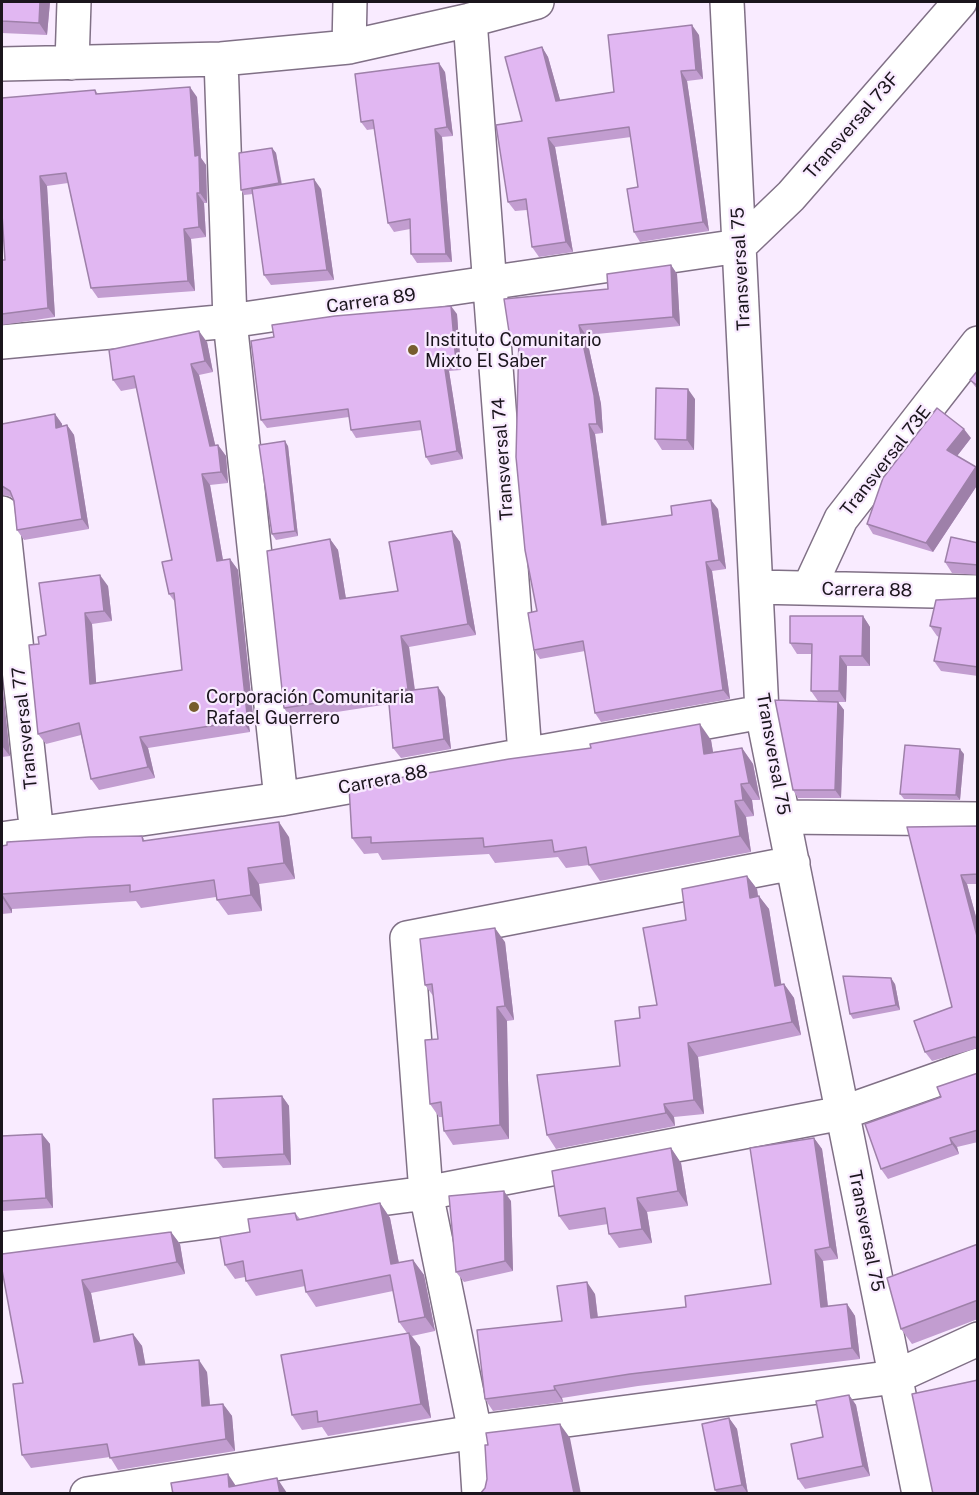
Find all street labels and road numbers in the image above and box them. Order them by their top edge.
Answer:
street label: Transversal 73F [800,68,904,184]
street label: Transversal 75 [727,207,755,331]
street label: Carrera 89 [325,284,417,318]
street label: Transversal 74 [488,397,518,521]
street label: Transversal 73E [836,402,936,520]
street label: Carrera 88 [822,578,912,602]
street label: Transversal 77 [8,666,42,790]
street label: Transversal 75 [752,691,794,817]
street label: Carrera 88 [336,761,430,799]
street label: Transversal 75 [844,1168,888,1294]

